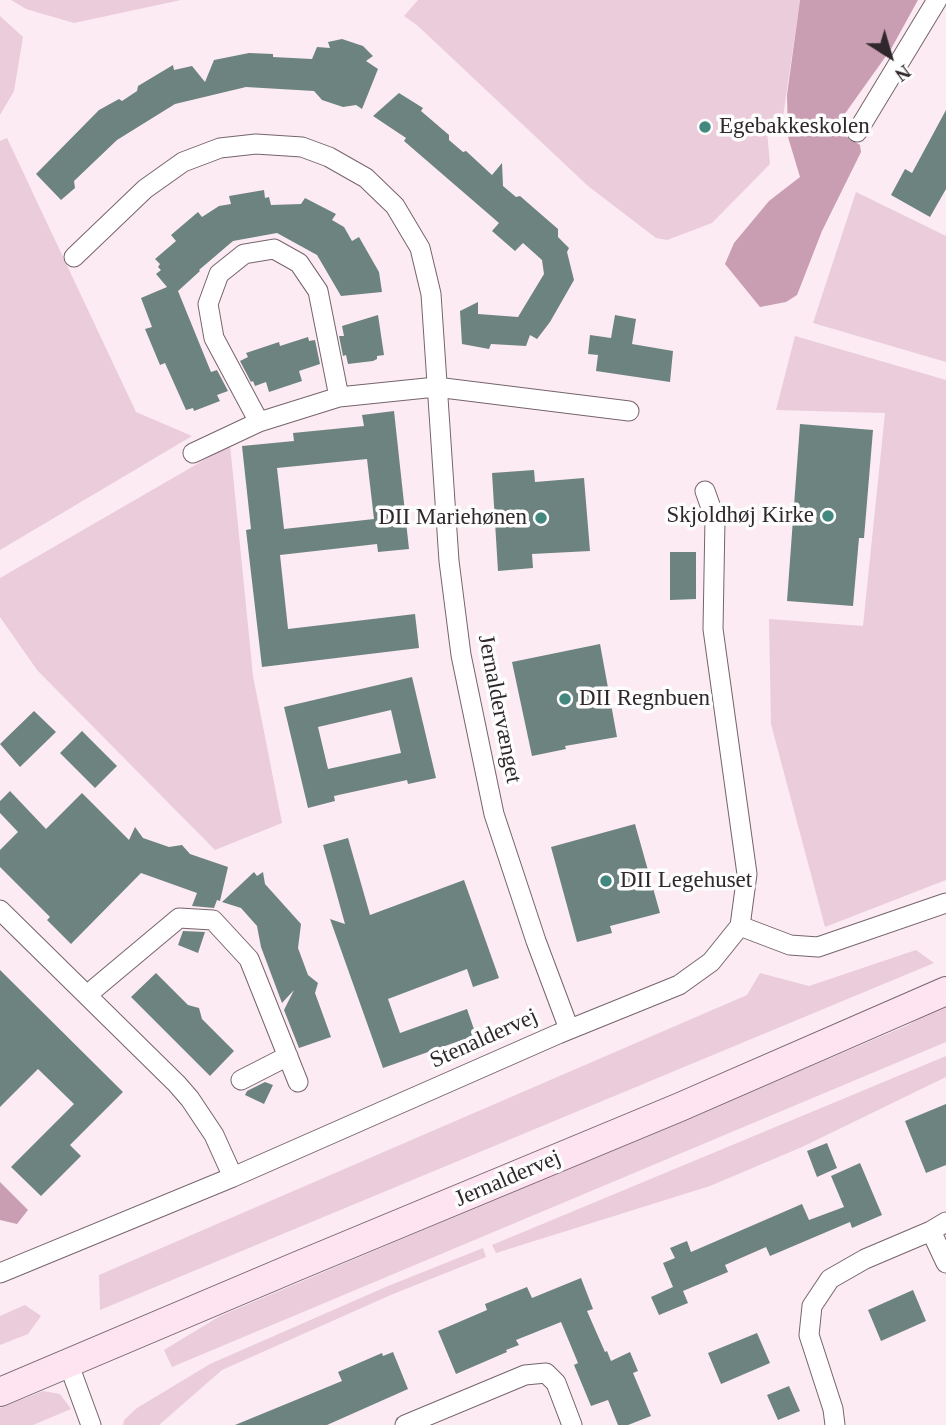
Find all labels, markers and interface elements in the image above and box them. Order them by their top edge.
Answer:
north arrow [855,21,925,91]
text: N [891,61,915,86]
place label: Egebakkeskolen [719,113,870,141]
marker: Egebakkeskolen [697,119,713,135]
place label: Skjoldhøj Kirke [666,502,814,530]
place label: DII Mariehønen [378,504,527,532]
marker: Skjoldhøj Kirke [820,508,836,524]
marker: DII Mariehønen [533,510,549,526]
street label: Jernaldervænget [471,632,527,786]
place label: DII Regnbuen [579,685,710,713]
marker: DII Regnbuen [557,691,573,707]
place label: DII Legehuset [620,867,752,895]
marker: DII Legehuset [598,873,614,889]
street label: Stenaldervej [426,1003,542,1075]
street label: Jernaldervej [451,1144,565,1214]

